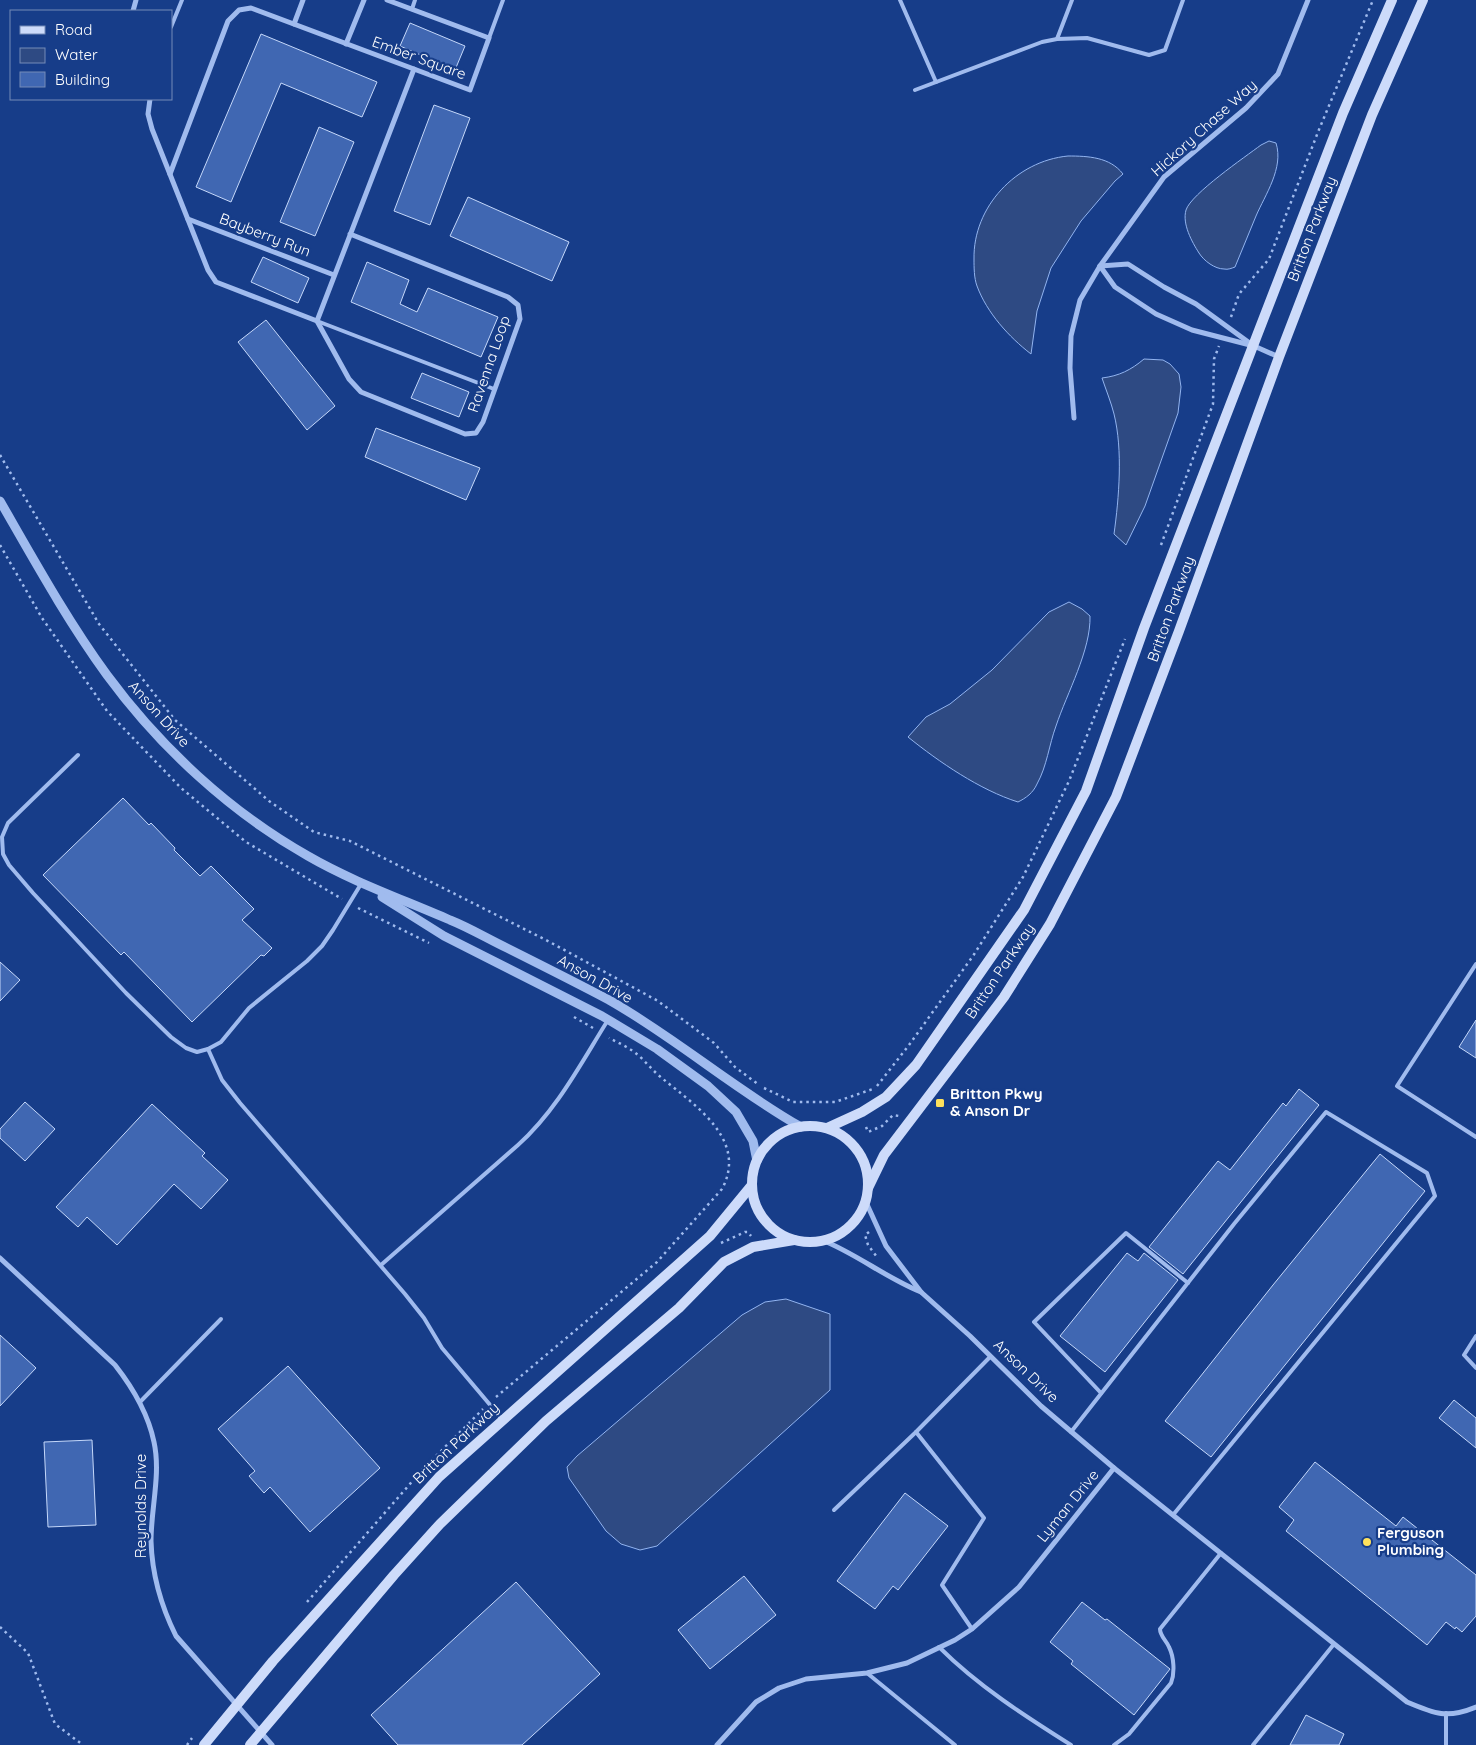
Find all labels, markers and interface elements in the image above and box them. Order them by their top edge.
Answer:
legend [10,10,172,100]
text: Road [55,20,92,39]
street label: Ember Square [370,32,469,83]
text: Water [55,45,98,64]
text: Building [55,70,110,89]
street label: Hickory Chase Way [1147,75,1261,180]
street label: Britton Parkway [1283,173,1340,284]
street label: Bayberry Run [217,208,313,261]
street label: Ravenna Loop [463,313,514,415]
street label: Britton Parkway [1143,553,1199,664]
street label: Anson Drive [124,676,194,751]
street label: Britton Parkway [961,919,1039,1022]
street label: Anson Drive [554,950,636,1007]
place label: Britton Pkwy & Anson Dr [950,1084,1042,1120]
marker: Britton Pkwy & Anson Dr [934,1097,946,1109]
street label: Anson Drive [990,1335,1063,1406]
street label: Britton Parkway [408,1398,503,1488]
street label: Reynolds Drive [131,1454,150,1558]
street label: Lyman Drive [1033,1466,1103,1546]
place label: Ferguson Plumbing [1377,1523,1444,1559]
marker: Ferguson Plumbing [1361,1536,1373,1548]

